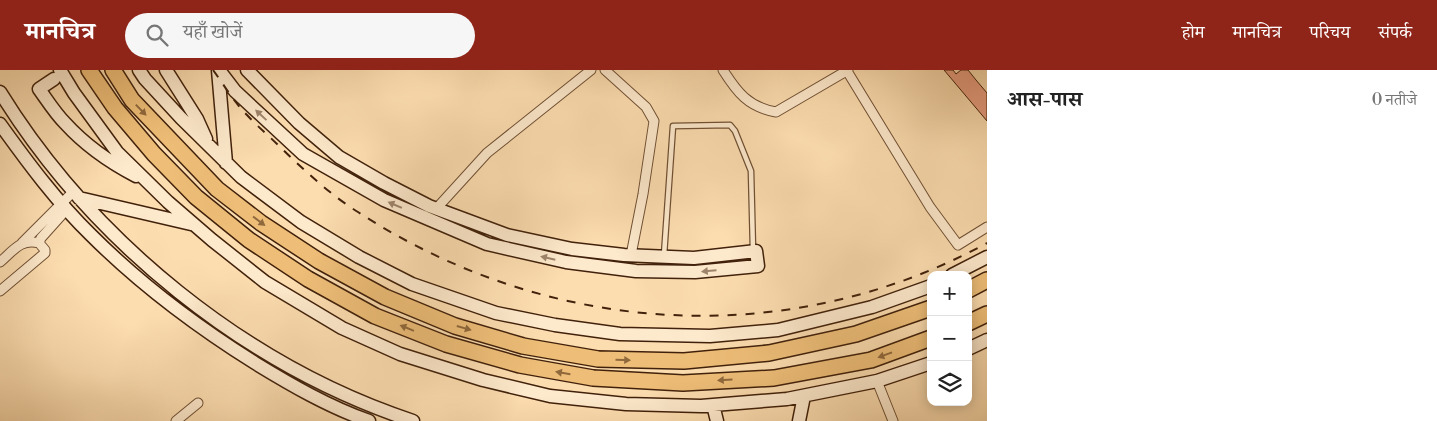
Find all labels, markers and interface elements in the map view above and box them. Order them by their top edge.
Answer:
search box [125,13,475,58]
text: मानचित्र [25,17,95,47]
text: यहाँ खोजें [183,20,242,44]
icon: search [143,21,171,49]
text: होम [1182,21,1205,44]
text: मानचित्र [1233,21,1281,44]
text: परिचय [1309,21,1350,44]
text: संपर्क [1378,21,1412,44]
text: आस-पास [1007,87,1082,113]
text: 0 नतीजे [1372,90,1417,110]
one-way arrow [135,103,147,115]
one-way arrow [255,109,267,121]
one-way arrow [387,201,402,209]
one-way arrow [252,216,266,226]
one-way arrow [540,254,555,262]
one-way arrow [701,267,717,275]
map controls [927,271,972,406]
button: + [927,271,972,316]
button: − [927,316,972,361]
one-way arrow [400,324,414,332]
one-way arrow [456,325,471,333]
one-way arrow [877,351,892,359]
one-way arrow [615,356,631,364]
button: layers [927,361,972,406]
one-way arrow [555,368,571,376]
one-way arrow [717,377,733,385]

